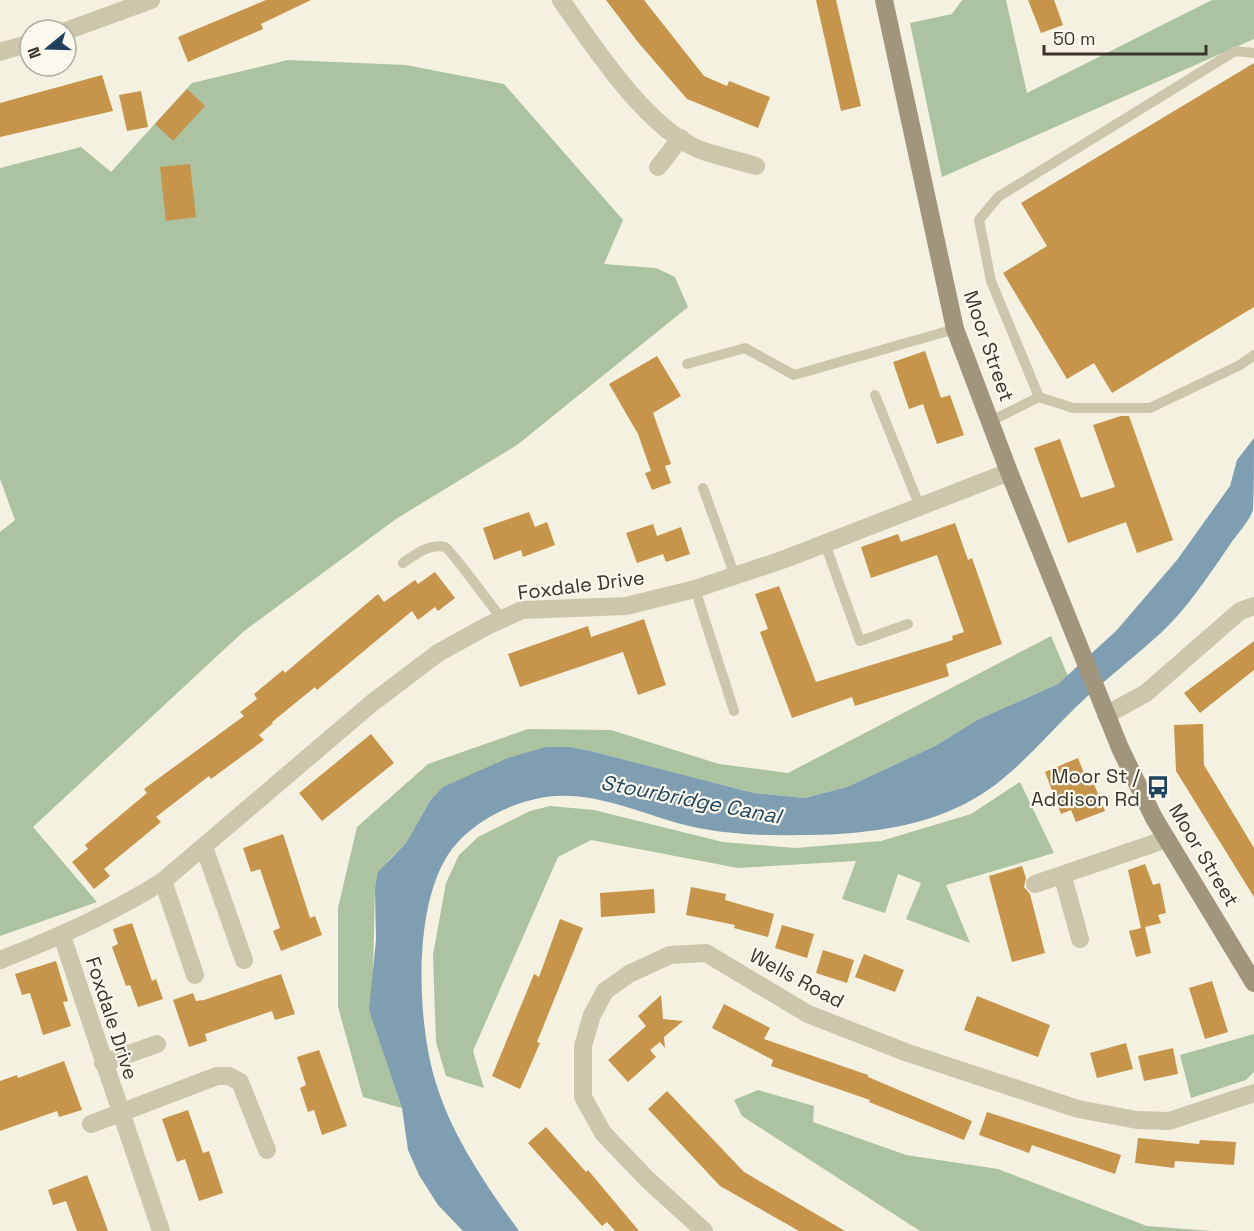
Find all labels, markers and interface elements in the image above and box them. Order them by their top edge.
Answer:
north arrow [18,18,78,78]
scale bar [1044,18,1206,56]
text: 50 m [1053,27,1095,50]
text: N [23,44,46,61]
street label: Moor Street [958,287,1020,405]
street label: Foxdale Drive [516,564,646,606]
place label: Moor St / Addison Rd [1031,763,1141,812]
water label: Stourbridge Canal [599,768,786,830]
bus stop icon: Moor St / Addison Rd [1145,774,1171,800]
street label: Moor Street [1163,799,1245,911]
street label: Wells Road [745,942,849,1014]
street label: Foxdale Drive [80,953,144,1083]

